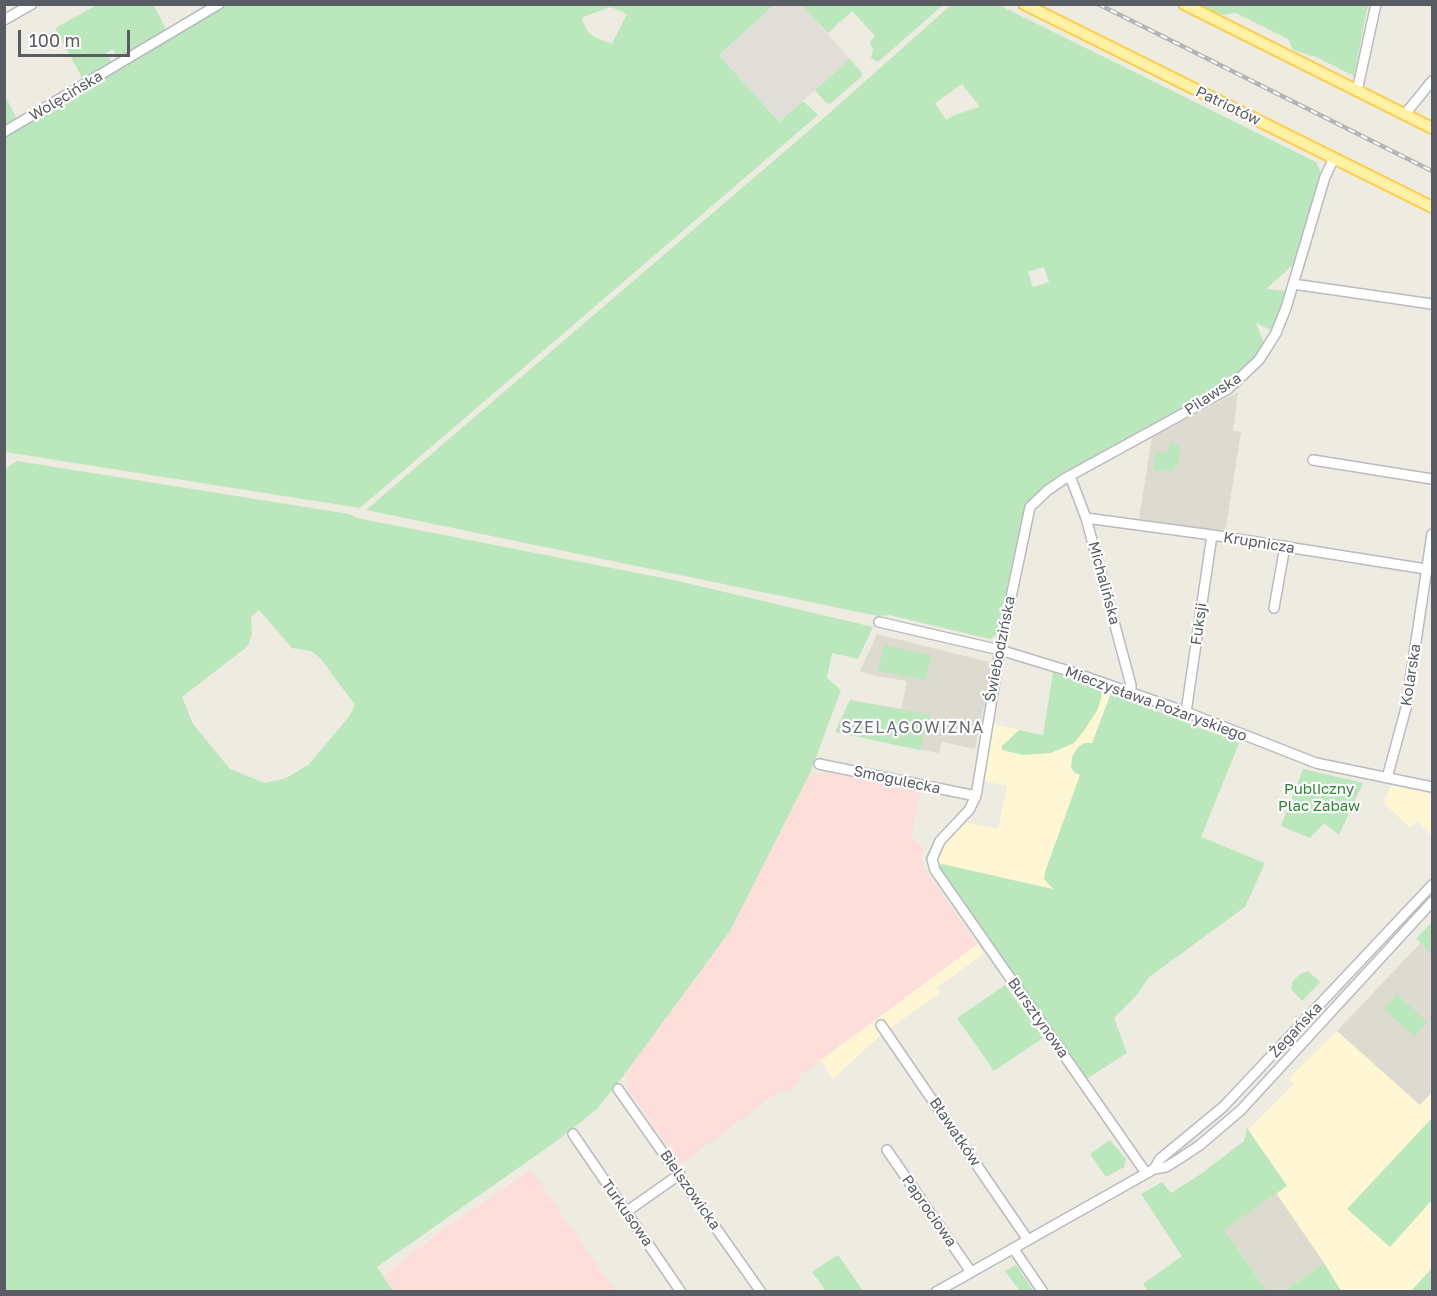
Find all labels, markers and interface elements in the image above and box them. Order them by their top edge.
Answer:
scale bar [21,18,134,56]
text: 100 m [29,29,80,51]
street label: Wolęcińska [26,67,106,125]
street label: Patriotów [1193,83,1263,129]
street label: Pilawska [1181,369,1245,419]
street label: Krupnicza [1222,528,1296,558]
street label: Michalińska [1084,539,1124,627]
street label: Świebodzińska [981,595,1019,703]
street label: Fuksji [1187,602,1211,646]
street label: Kolarska [1397,643,1425,707]
street label: Mieczysława Pożaryskiego [1063,663,1249,745]
district label: SZELĄGOWIZNA [841,718,985,738]
street label: Smogulecka [852,762,942,798]
park label: Publiczny Plac Zabaw [1278,780,1360,815]
street label: Bursztynowa [1004,974,1072,1062]
street label: Żegańska [1266,999,1326,1061]
street label: Bławatków [925,1094,985,1170]
street label: Bielszowicka [656,1147,724,1233]
street label: Paprociowa [898,1172,960,1250]
street label: Turkusowa [597,1176,657,1250]

